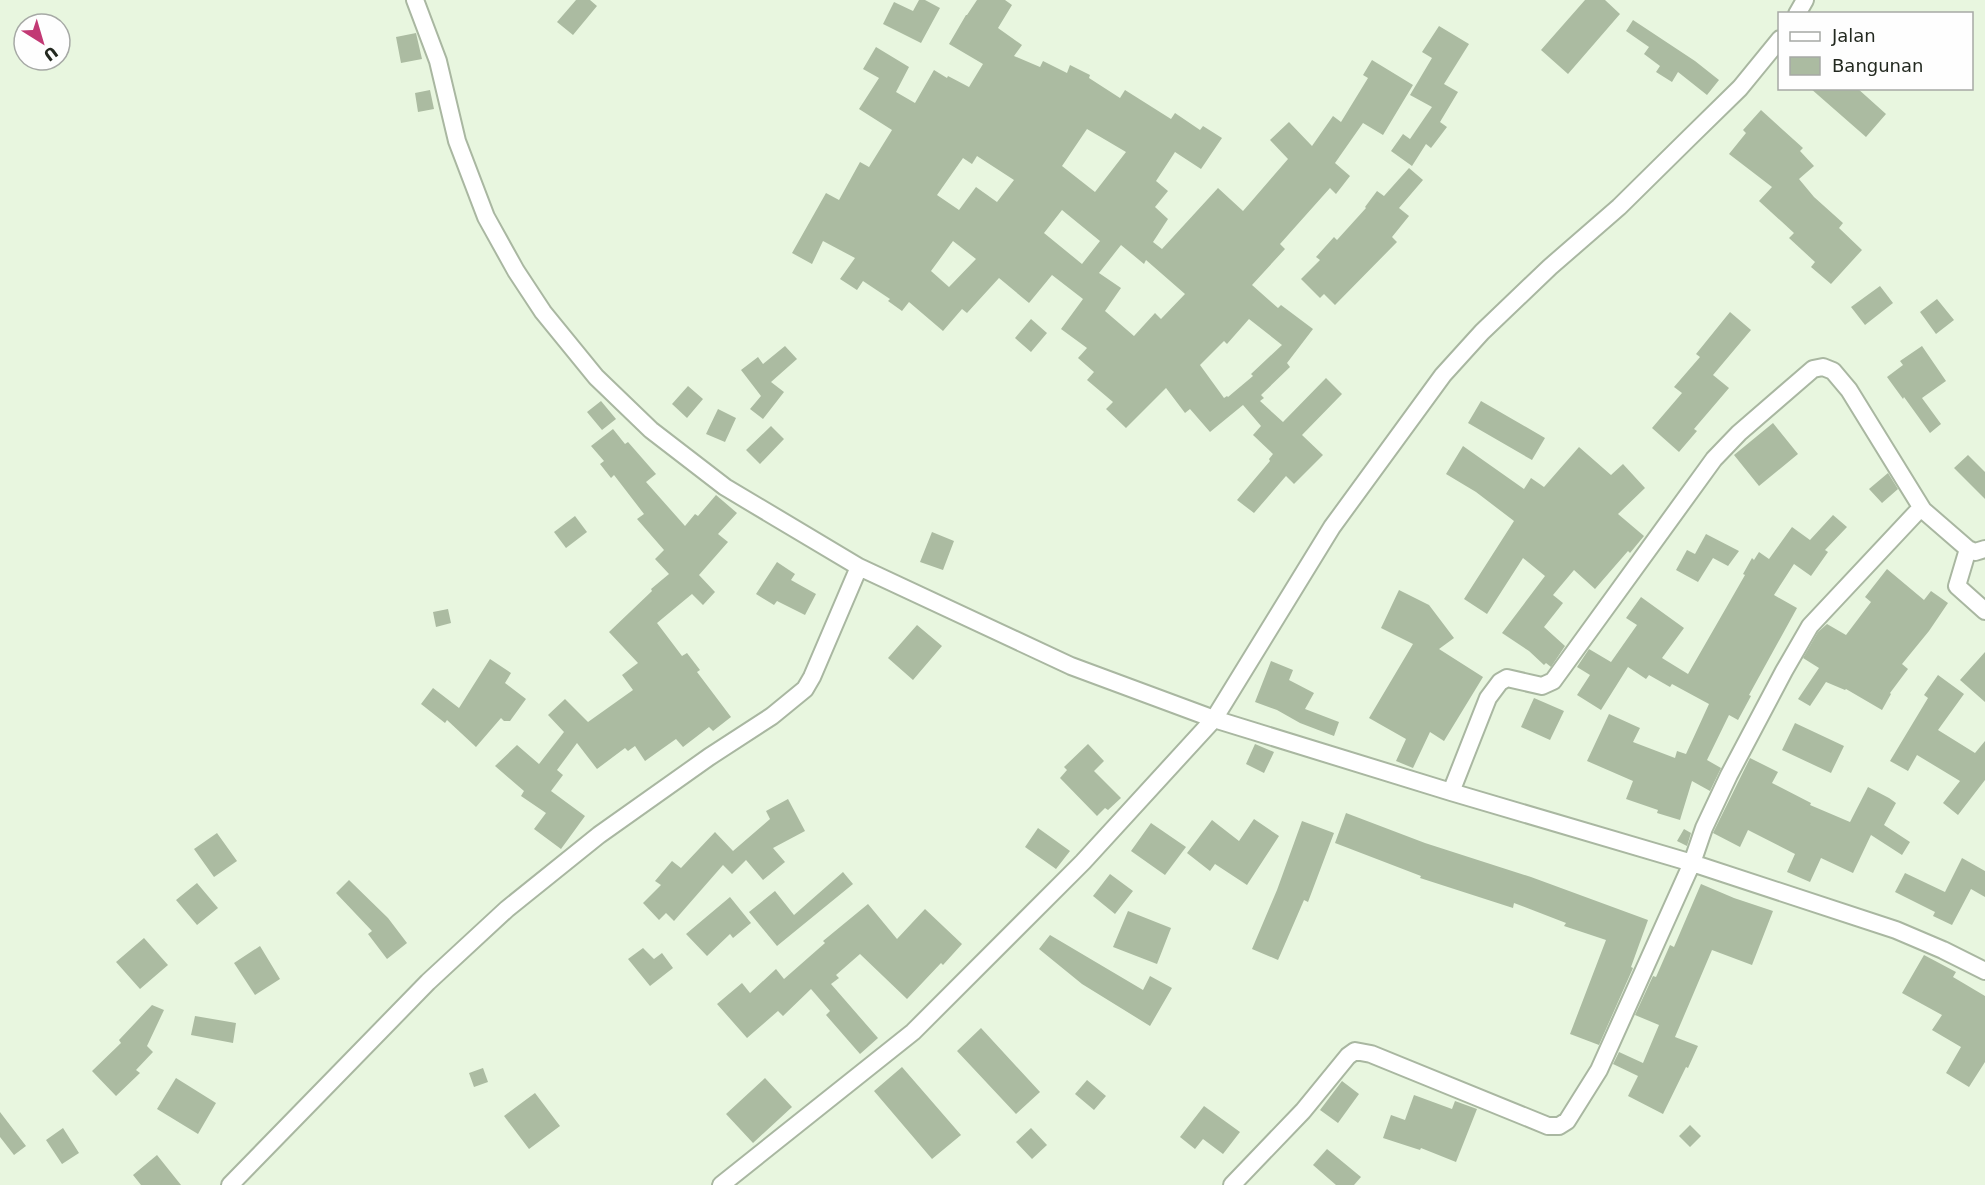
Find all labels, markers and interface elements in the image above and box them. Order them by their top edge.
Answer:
north arrow [12,12,72,72]
legend [1778,12,1973,90]
text: Jalan [1831,25,1876,46]
text: U [40,42,62,65]
text: Bangunan [1832,55,1923,76]

